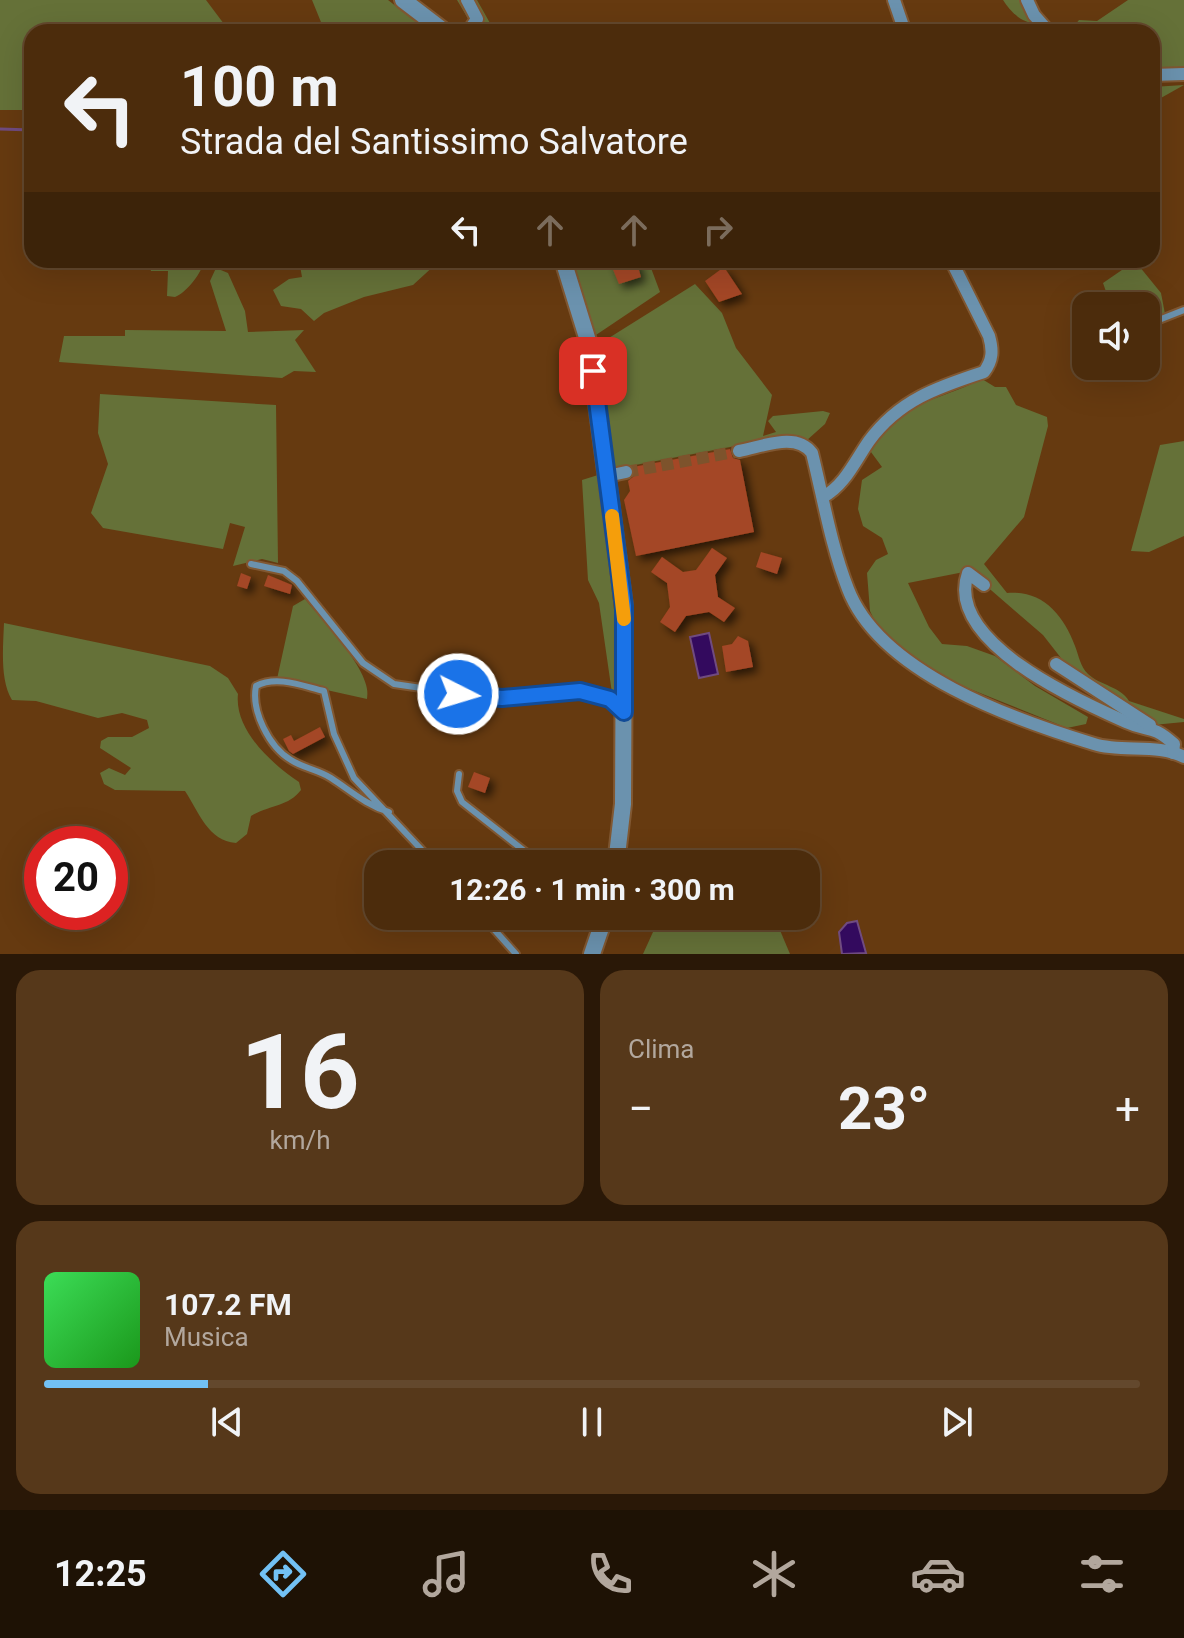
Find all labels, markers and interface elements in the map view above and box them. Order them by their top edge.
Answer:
text: 100 m [180,54,339,120]
icon: left [48,56,152,160]
text: Strada del Santissimo Salvatore [180,121,688,163]
icon: left [444,208,488,252]
icon: ahead [528,208,572,252]
icon: ahead [612,208,656,252]
icon: right [696,208,740,252]
map controls [1072,292,1160,380]
button: sound [1072,292,1160,380]
pin [559,337,627,405]
icon: arrive [571,349,615,393]
position arrow [416,652,500,736]
speed limit sign: 20 [24,826,128,930]
text: 12:26 · 1 min · 300 m [449,872,735,907]
text: 16 [240,1012,360,1133]
text: Clima [628,1034,695,1064]
text: 23° [838,1073,930,1144]
text: − [628,1083,653,1135]
text: + [1115,1083,1140,1135]
text: km/h [269,1125,331,1155]
text: 107.2 FM [164,1287,292,1322]
text: Musica [164,1322,249,1352]
icon: previous [205,1400,249,1444]
icon: pause [570,1400,614,1444]
icon: next [935,1400,979,1444]
icon: directions [255,1546,311,1602]
icon: music [418,1546,474,1602]
icon: phone [582,1546,638,1602]
icon: climate [746,1546,802,1602]
icon: car [910,1546,966,1602]
icon: filters [1074,1546,1130,1602]
text: 12:25 [54,1553,147,1595]

